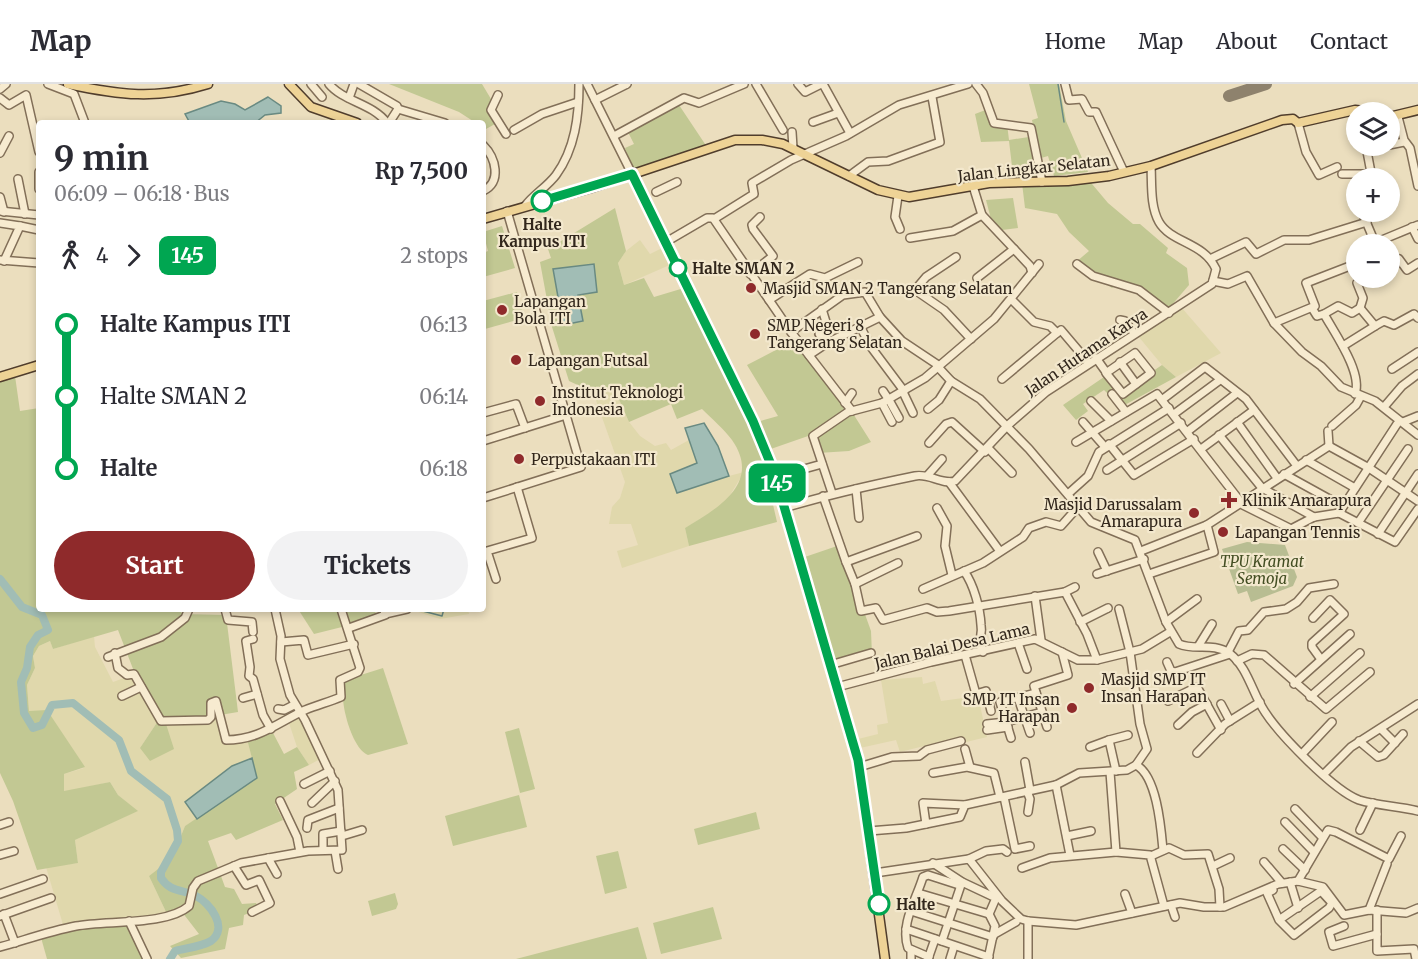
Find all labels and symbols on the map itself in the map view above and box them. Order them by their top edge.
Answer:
street label: Jalan Lingkar Selatan [956,151,1111,186]
marker: Halte Kampus ITI [531,190,553,212]
place label: Halte Kampus ITI [498,215,586,251]
marker: Halte SMAN 2 [669,259,687,277]
place label: Halte SMAN 2 [692,259,795,278]
place label: Masjid SMAN 2 Tangerang Selatan [763,279,1013,298]
marker: Masjid SMAN 2 Tangerang Selatan [744,281,758,295]
place label: Lapangan Bola ITI [514,292,586,328]
marker: Lapangan Bola ITI [495,303,509,317]
street label: Jalan Hutama Karya [1020,304,1151,401]
place label: SMP Negeri 8 Tangerang Selatan [767,316,902,352]
marker: SMP Negeri 8 Tangerang Selatan [748,327,762,341]
place label: Lapangan Futsal [528,351,648,370]
marker: Lapangan Futsal [509,353,523,367]
place label: Institut Teknologi Indonesia [552,383,683,419]
marker: Institut Teknologi Indonesia [533,394,547,408]
place label: Perpustakaan ITI [531,450,656,469]
marker: Perpustakaan ITI [512,452,526,466]
line badge: 145 [742,464,812,502]
marker: Klinik Amarapura [1220,491,1238,509]
place label: Klinik Amarapura [1242,491,1372,510]
place label: Masjid Darussalam Amarapura [1044,495,1182,531]
marker: Masjid Darussalam Amarapura [1187,506,1201,520]
place label: Lapangan Tennis [1235,523,1360,542]
marker: Lapangan Tennis [1216,525,1230,539]
park label: TPU Kramat Semoja [1220,552,1305,588]
street label: Jalan Balai Desa Lama [872,619,1031,673]
place label: Masjid SMP IT Insan Harapan [1101,670,1207,706]
marker: Masjid SMP IT Insan Harapan [1082,681,1096,695]
place label: SMP IT Insan Harapan [963,690,1060,726]
marker: SMP IT Insan Harapan [1065,701,1079,715]
marker: Halte [868,893,890,915]
place label: Halte [896,895,935,914]

